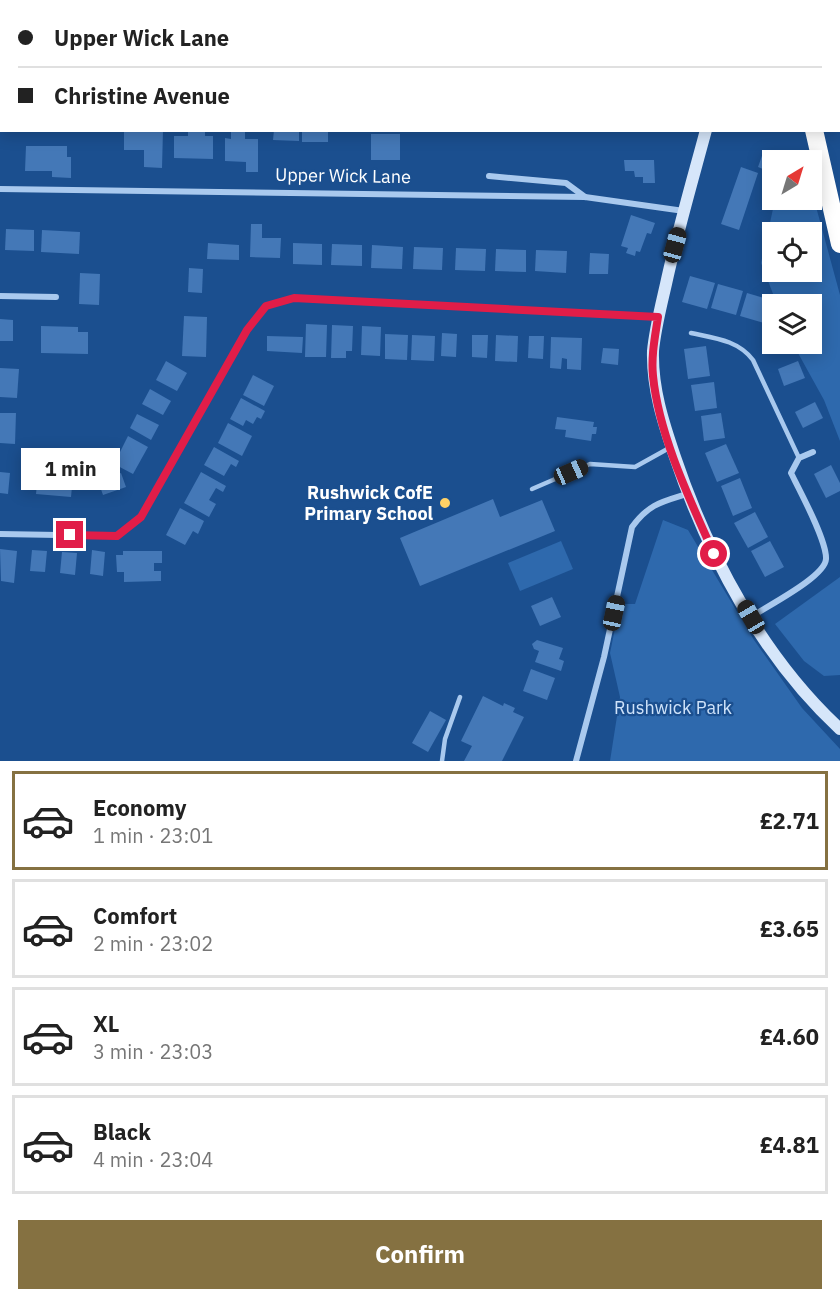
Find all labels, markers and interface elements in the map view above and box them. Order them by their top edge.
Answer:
text: Upper Wick Lane [54,23,229,52]
text: Christine Avenue [54,81,230,110]
north arrow [762,150,822,210]
map controls [762,150,822,354]
street label: Upper Wick Lane [275,163,411,188]
button: locate [762,222,822,282]
car [662,225,688,265]
button: layers [762,294,822,354]
callout: 1 min [20,448,119,490]
text: 1 min [44,455,97,482]
car [551,456,591,488]
place label: Rushwick CofE Primary School [304,481,434,525]
marker: Rushwick CofE Primary School [438,496,452,510]
route end [56,521,83,548]
route start [700,540,727,567]
car [601,594,627,632]
car [734,597,768,637]
park label: Rushwick Park [614,696,733,719]
text: Economy [93,793,187,822]
icon: car [21,794,75,848]
text: £2.71 [760,806,819,835]
text: 1 min · 23:01 [93,822,213,849]
text: Comfort [93,901,177,930]
icon: car [21,902,75,956]
text: £3.65 [760,914,819,943]
text: 2 min · 23:02 [93,930,213,957]
text: XL [93,1009,119,1038]
icon: car [21,1010,75,1064]
text: £4.60 [760,1022,819,1051]
text: 3 min · 23:03 [93,1038,213,1065]
text: Black [93,1117,151,1146]
icon: car [21,1118,75,1172]
text: £4.81 [760,1130,819,1159]
text: 4 min · 23:04 [93,1146,213,1173]
button: Confirm [18,1220,822,1289]

